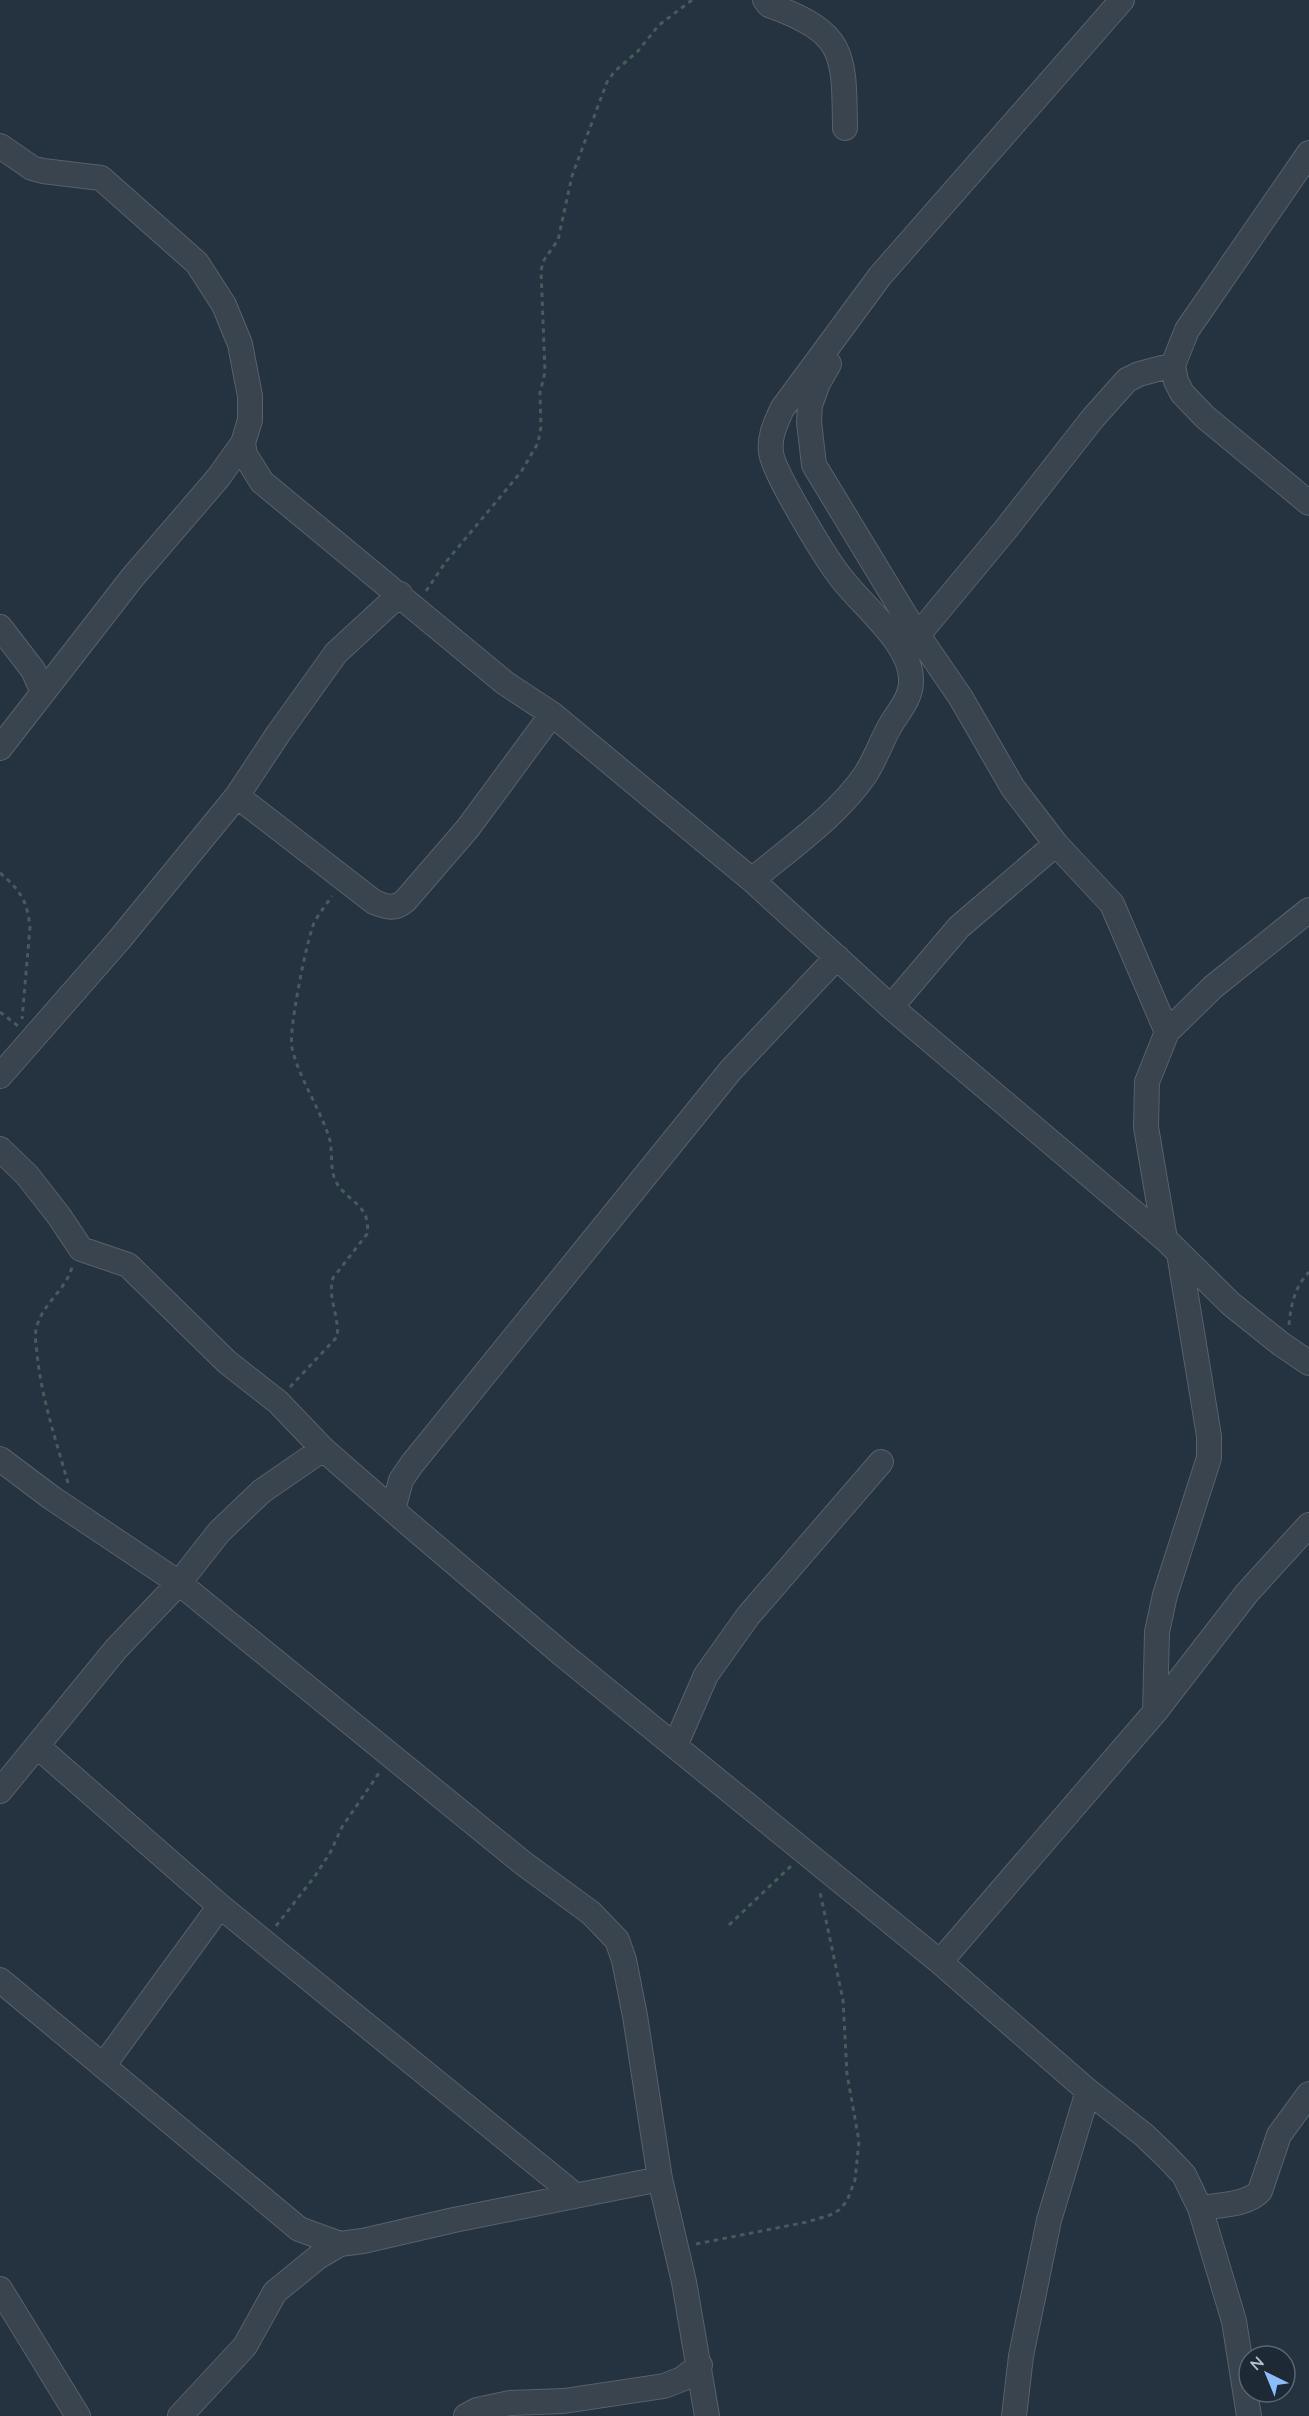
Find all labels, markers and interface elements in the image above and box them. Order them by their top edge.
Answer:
north arrow [1237,2344,1297,2404]
text: N [1246,2352,1268,2374]

